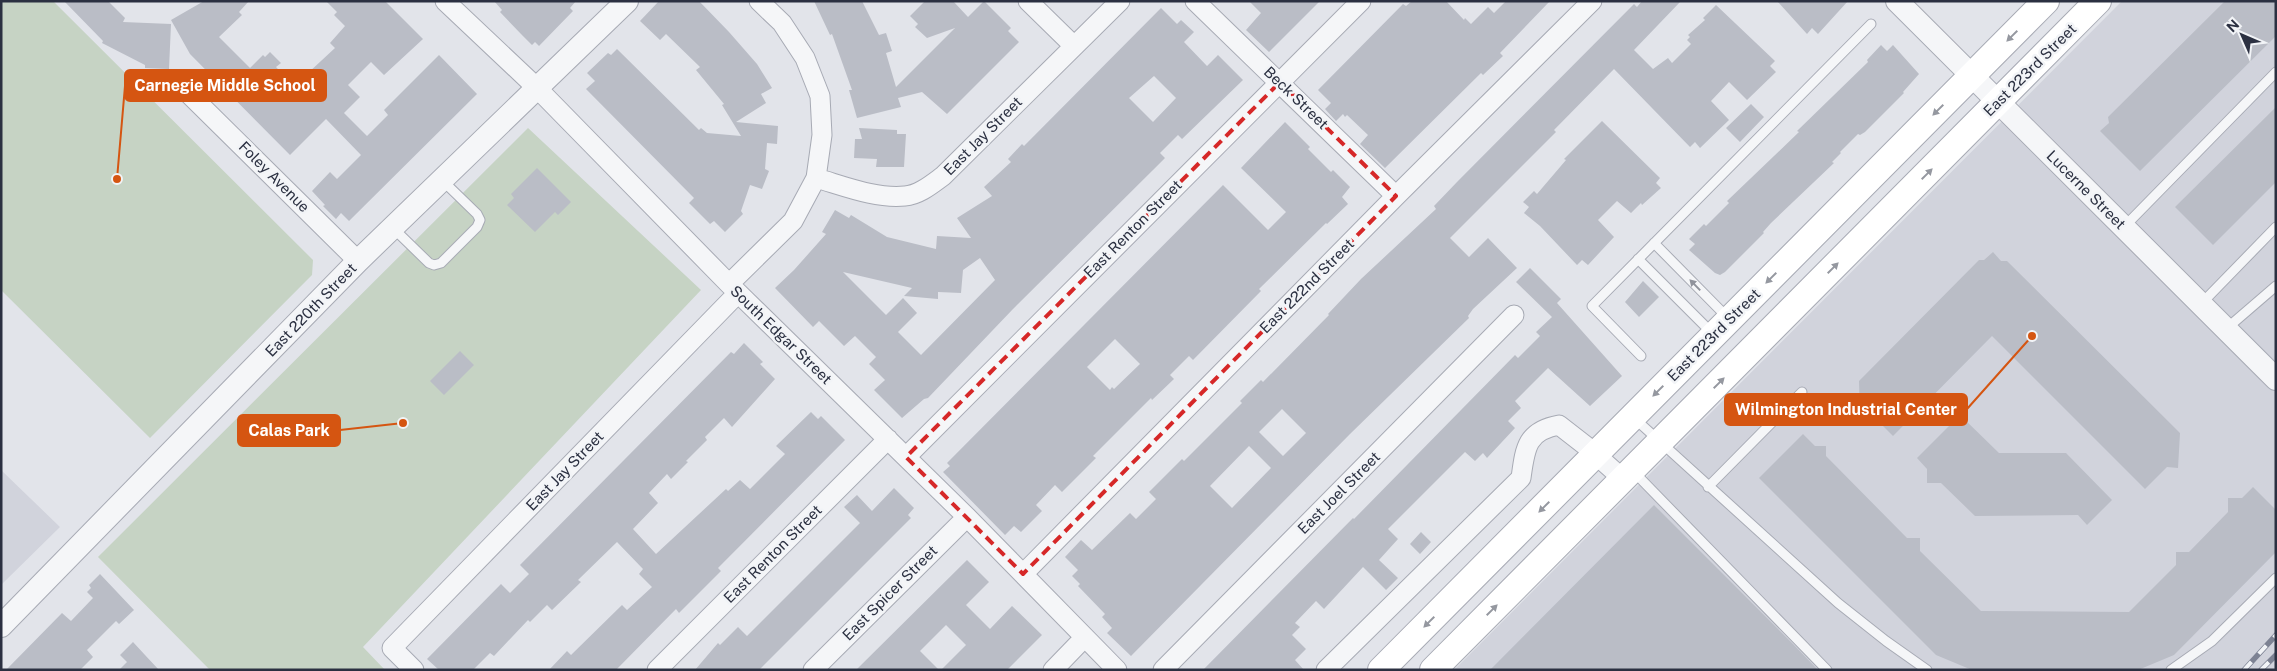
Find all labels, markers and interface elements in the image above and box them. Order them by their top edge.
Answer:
north arrow [2217,10,2267,60]
text: N [2223,16,2242,35]
street label: East 223rd Street [1980,20,2080,119]
one-way arrow [2006,30,2018,42]
street label: Beck Street [1261,63,1332,133]
callout: Carnegie Middle School [125,70,326,101]
text: Carnegie Middle School [134,76,316,95]
street label: East Jay Street [940,93,1025,178]
one-way arrow [1932,104,1944,116]
street label: Foley Avenue [236,138,313,215]
street label: Lucerne Street [2043,147,2129,233]
one-way arrow [1920,168,1932,180]
street label: East Renton Street [1080,176,1185,281]
street label: East 222nd Street [1256,235,1357,336]
street label: East 220th Street [262,259,360,360]
one-way arrow [1827,262,1839,274]
one-way arrow [1765,272,1777,284]
one-way arrow [1690,279,1702,291]
street label: South Edgar Street [727,282,836,387]
street label: East 223rd Street [1664,285,1764,384]
one-way arrow [1713,377,1725,389]
one-way arrow [1652,385,1664,397]
callout: Wilmington Industrial Center [1725,394,1967,425]
text: Wilmington Industrial Center [1735,400,1957,419]
callout: Calas Park [238,415,340,446]
text: Calas Park [248,421,330,440]
street label: East Jay Street [523,427,607,514]
street label: East Joel Street [1294,448,1383,537]
one-way arrow [1538,500,1550,512]
street label: East Renton Street [720,501,825,606]
street label: East Spicer Street [839,542,941,644]
one-way arrow [1486,605,1498,617]
one-way arrow [1423,616,1435,628]

